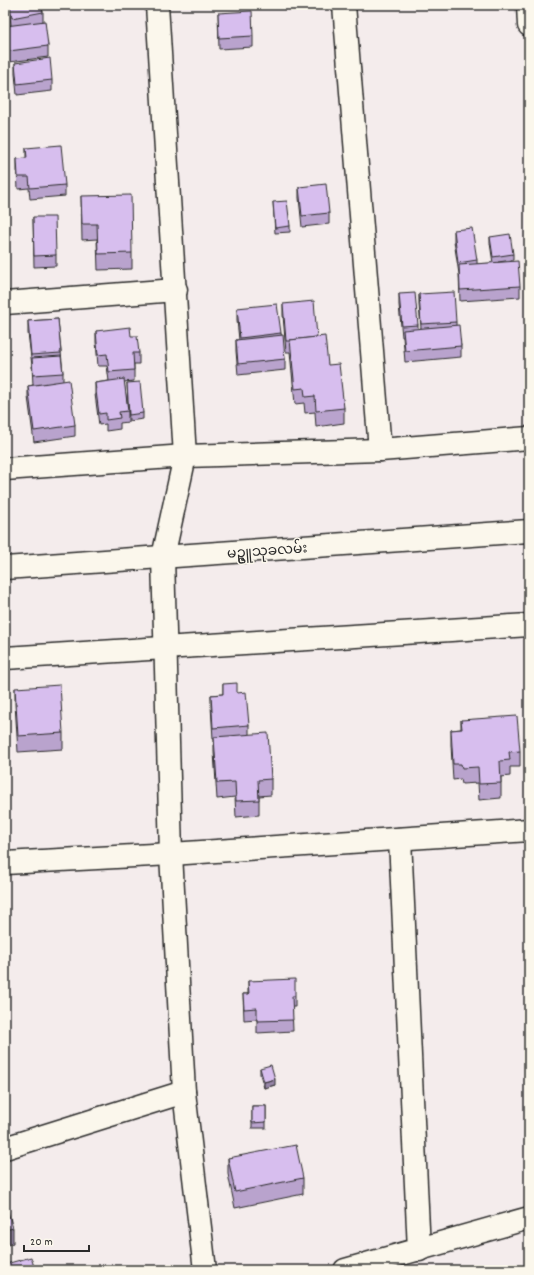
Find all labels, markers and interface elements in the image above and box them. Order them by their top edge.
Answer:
street label: မဥ္ဇူသုခလမ်း [226,537,308,565]
scale bar [24,1227,89,1253]
text: 20 m [30,1234,53,1251]

